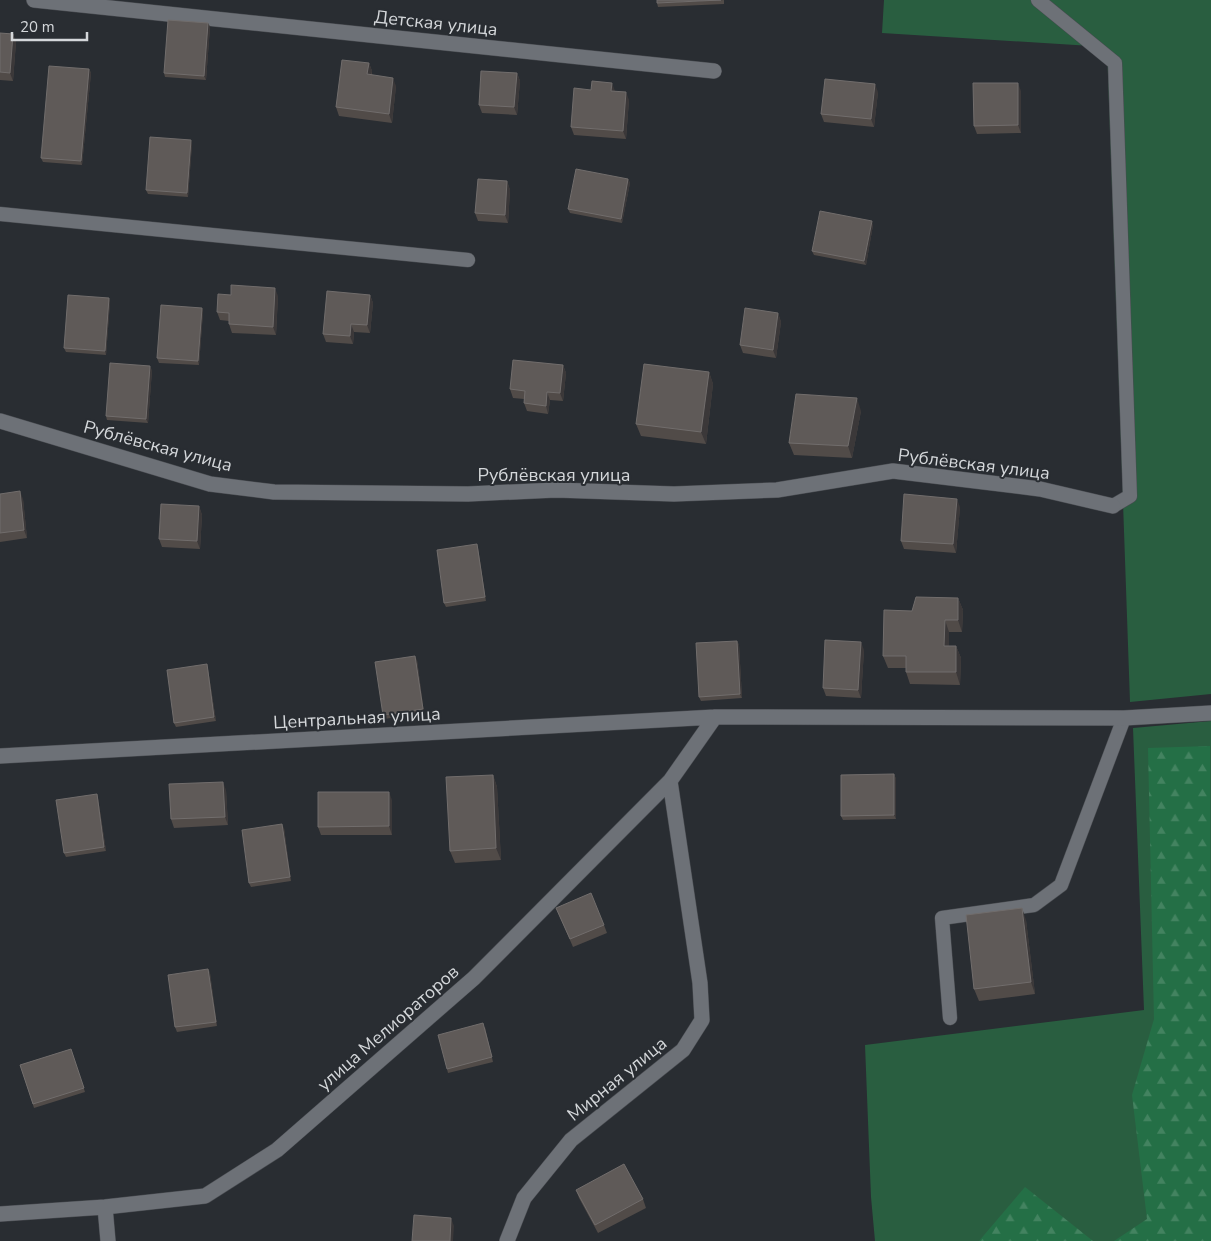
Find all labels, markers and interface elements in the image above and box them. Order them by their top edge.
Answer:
street label: Детская улица [373,5,499,41]
scale bar [12,10,88,42]
text: 20 m [20,17,55,37]
street label: Рублёвская улица [81,415,235,477]
street label: Рублёвская улица [897,443,1051,485]
street label: Рублёвская улица [478,463,631,487]
street label: Центральная улица [273,702,441,734]
street label: улица Мелиораторов [312,960,464,1096]
street label: Мирная улица [562,1031,672,1127]

